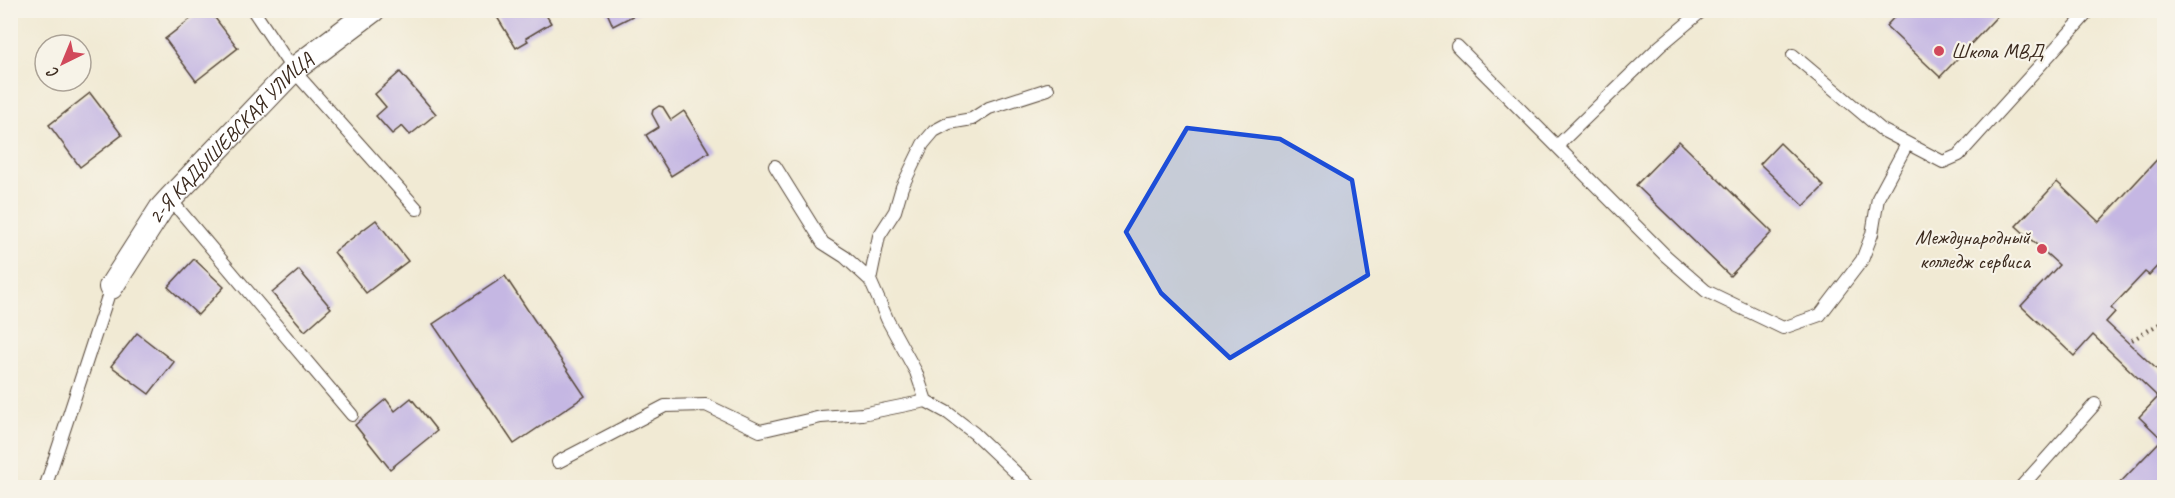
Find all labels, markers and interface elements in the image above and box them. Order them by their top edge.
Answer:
north arrow [33,33,93,93]
place label: Школа МВД [1951,38,2045,64]
marker: Школа МВД [1932,44,1946,58]
street label: 2-Я КАДЫШЕВСКАЯ УЛИЦА [142,46,319,229]
text: С [42,62,63,83]
place label: Международный колледж сервиса [1915,224,2032,274]
marker: Международный колледж сервиса [2035,242,2049,256]

